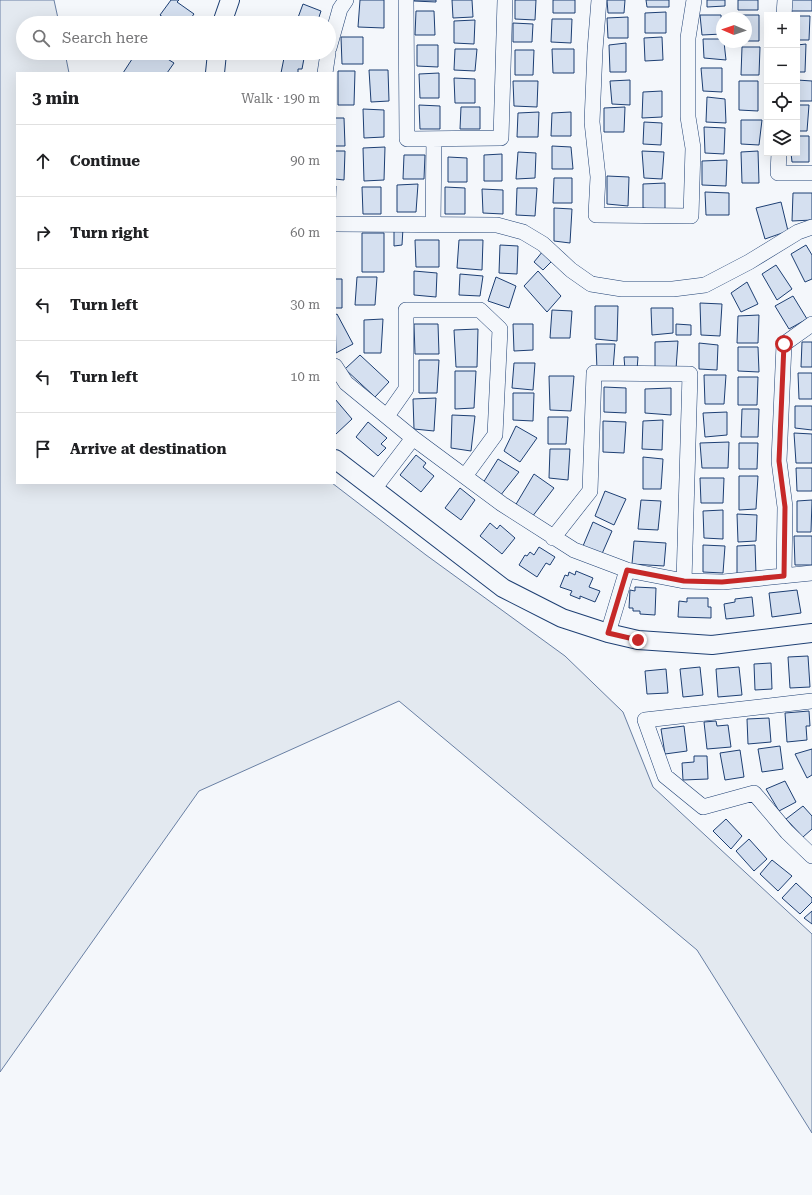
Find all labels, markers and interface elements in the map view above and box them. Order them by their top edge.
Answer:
north arrow [716,12,752,48]
map controls [764,12,800,156]
button: + [764,12,800,48]
search box [16,16,336,60]
icon: search [30,27,52,49]
text: Search here [62,29,148,47]
button: − [764,48,800,84]
button: locate [764,84,800,120]
text: 3 min [32,88,79,108]
text: Walk · 190 m [241,91,320,106]
button: layers [764,120,800,156]
icon: ahead [32,150,54,172]
text: Continue [70,152,140,170]
text: 90 m [290,153,320,168]
icon: right [32,222,54,244]
text: Turn right [70,224,149,242]
text: 60 m [290,225,320,240]
icon: left [32,294,54,316]
text: Turn left [70,296,138,314]
text: 30 m [290,297,320,312]
route start [775,335,793,353]
icon: left [32,366,54,388]
text: Turn left [70,368,138,386]
text: 10 m [290,369,320,384]
icon: arrive [32,438,54,460]
text: Arrive at destination [70,440,226,458]
route end [629,631,647,649]

